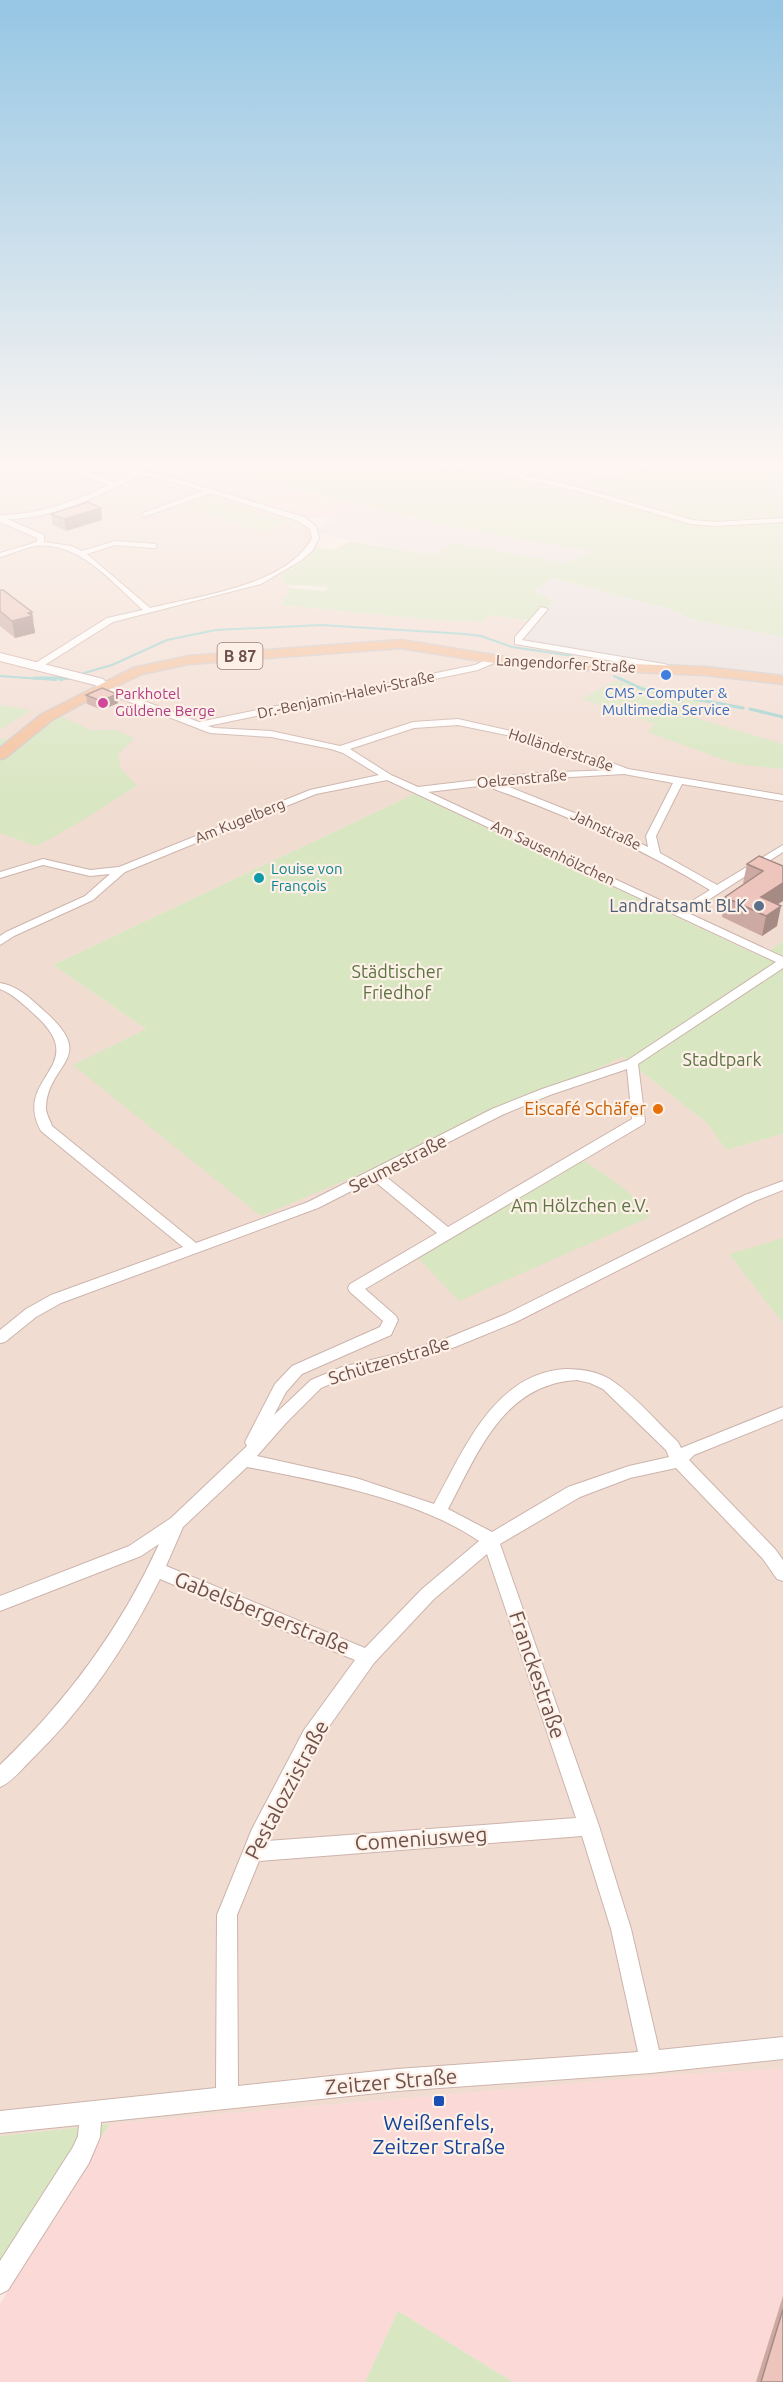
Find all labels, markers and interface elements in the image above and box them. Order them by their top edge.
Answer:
road number: B 87 [218,643,262,669]
street label: Langendorfer Straße [496,651,636,676]
street label: Dr.-Benjamin-Halevi-Straße [256,667,436,722]
marker: CMS - Computer & Multimedia Service [659,668,673,682]
place label: CMS - Computer & Multimedia Service [602,684,730,718]
place label: Parkhotel Güldene Berge [115,685,215,719]
marker: Parkhotel Güldene Berge [96,696,110,710]
street label: Holländerstraße [507,725,616,774]
street label: Oelzenstraße [476,766,568,791]
street label: Am Kugelberg [192,795,287,846]
street label: Jahnstraße [568,806,644,853]
street label: Am Sausenhölzchen [489,817,618,889]
place label: Louise von François [271,860,342,894]
marker: Louise von François [252,871,266,885]
place label: Landratsamt BLK [609,895,747,915]
marker: Landratsamt BLK [752,899,766,913]
park label: Städtischer Friedhof [352,961,443,1002]
park label: Stadtpark [682,1049,762,1069]
place label: Eiscafé Schäfer [524,1098,646,1118]
marker: Eiscafé Schäfer [651,1102,665,1116]
street label: Seumestraße [345,1130,450,1196]
park label: Am Hölzchen e.V. [511,1195,649,1215]
street label: Schützenstraße [326,1332,452,1388]
street label: Gabelsbergerstraße [171,1566,354,1658]
street label: Franckestraße [505,1608,571,1742]
street label: Pestalozzistraße [239,1716,333,1863]
street label: Comeniusweg [354,1821,488,1855]
street label: Zeitzer Straße [324,2063,458,2099]
marker: Weißenfels, Zeitzer Straße [432,2094,446,2108]
place label: Weißenfels, Zeitzer Straße [373,2110,505,2158]

